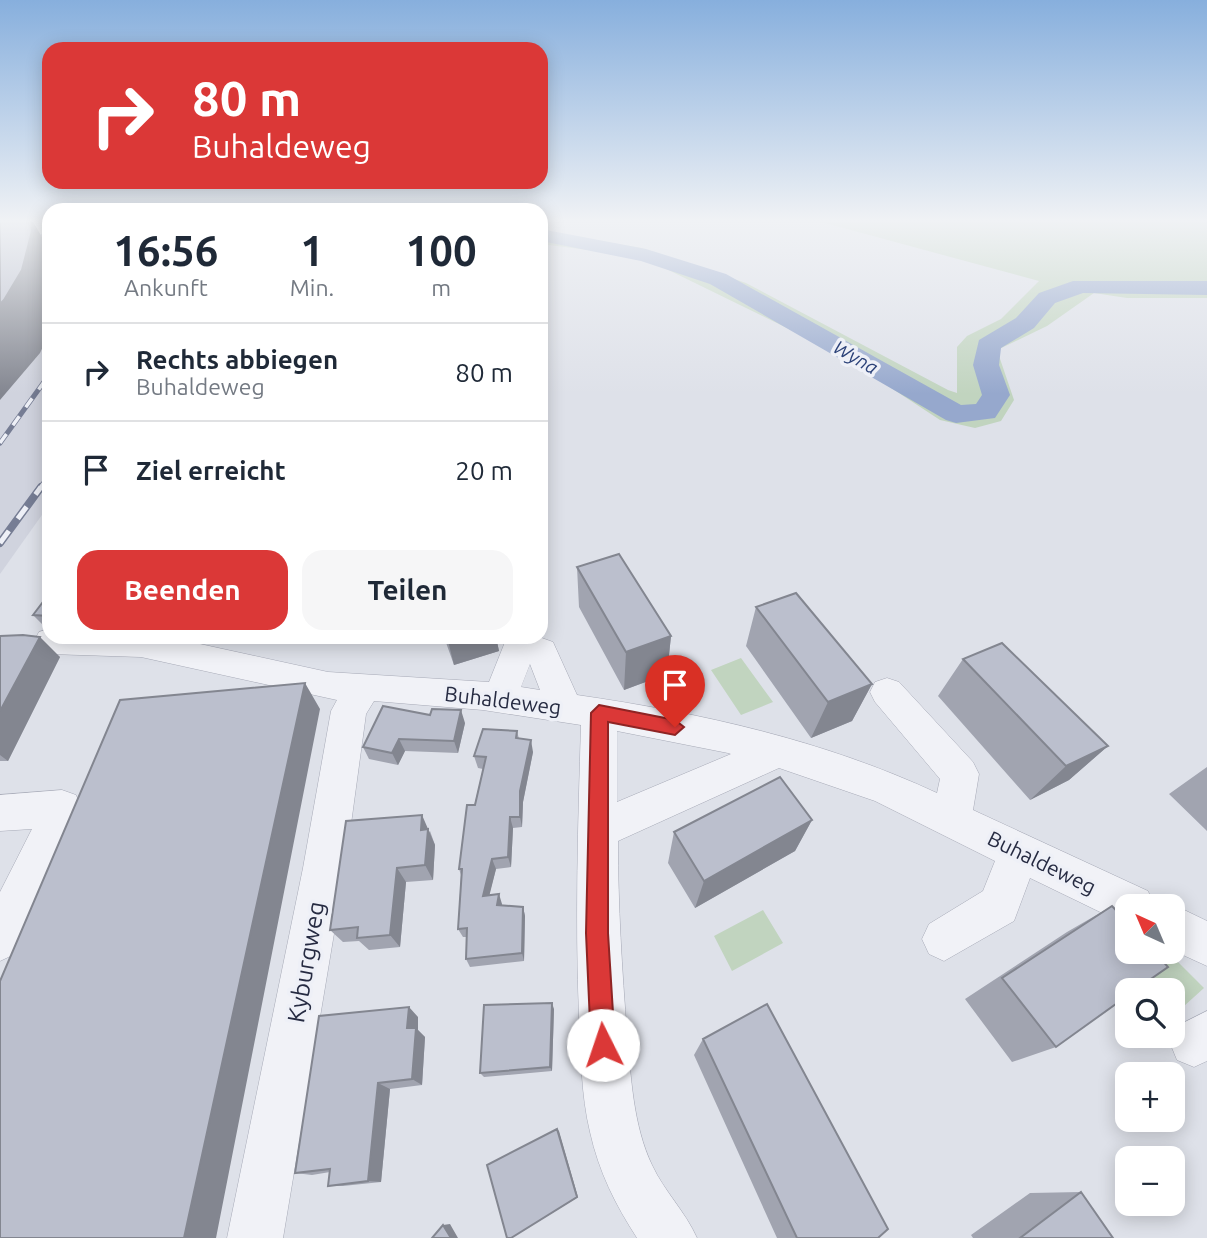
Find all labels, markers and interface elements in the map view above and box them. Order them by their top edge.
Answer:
icon: right [77,70,168,161]
text: 80 m [192,70,301,125]
text: Buhaldeweg [192,128,371,164]
text: 16:56 [113,227,218,274]
text: 1 [300,227,324,274]
text: 100 [406,227,477,274]
text: Ankunft [124,275,208,300]
text: Min. [290,275,334,300]
text: m [431,275,451,300]
water label: Wyna [830,336,882,378]
text: Rechts abbiegen [136,345,338,374]
icon: right [77,353,115,391]
text: 80 m [455,358,513,387]
text: Buhaldeweg [136,374,265,399]
icon: arrive [77,451,115,489]
text: Ziel erreicht [136,456,286,485]
text: 20 m [455,456,513,485]
button: Beenden [77,550,288,630]
button: Teilen [302,550,513,630]
pin [645,655,705,727]
icon: arrive [656,666,694,704]
street label: Buhaldeweg [443,681,563,719]
street label: Buhaldeweg [984,825,1100,899]
north arrow [1115,894,1185,964]
map controls [1115,894,1185,1216]
street label: Kyburgweg [282,899,330,1025]
button: search [1115,978,1185,1048]
position arrow [566,1008,640,1082]
button: + [1115,1062,1185,1132]
button: − [1115,1146,1185,1216]

